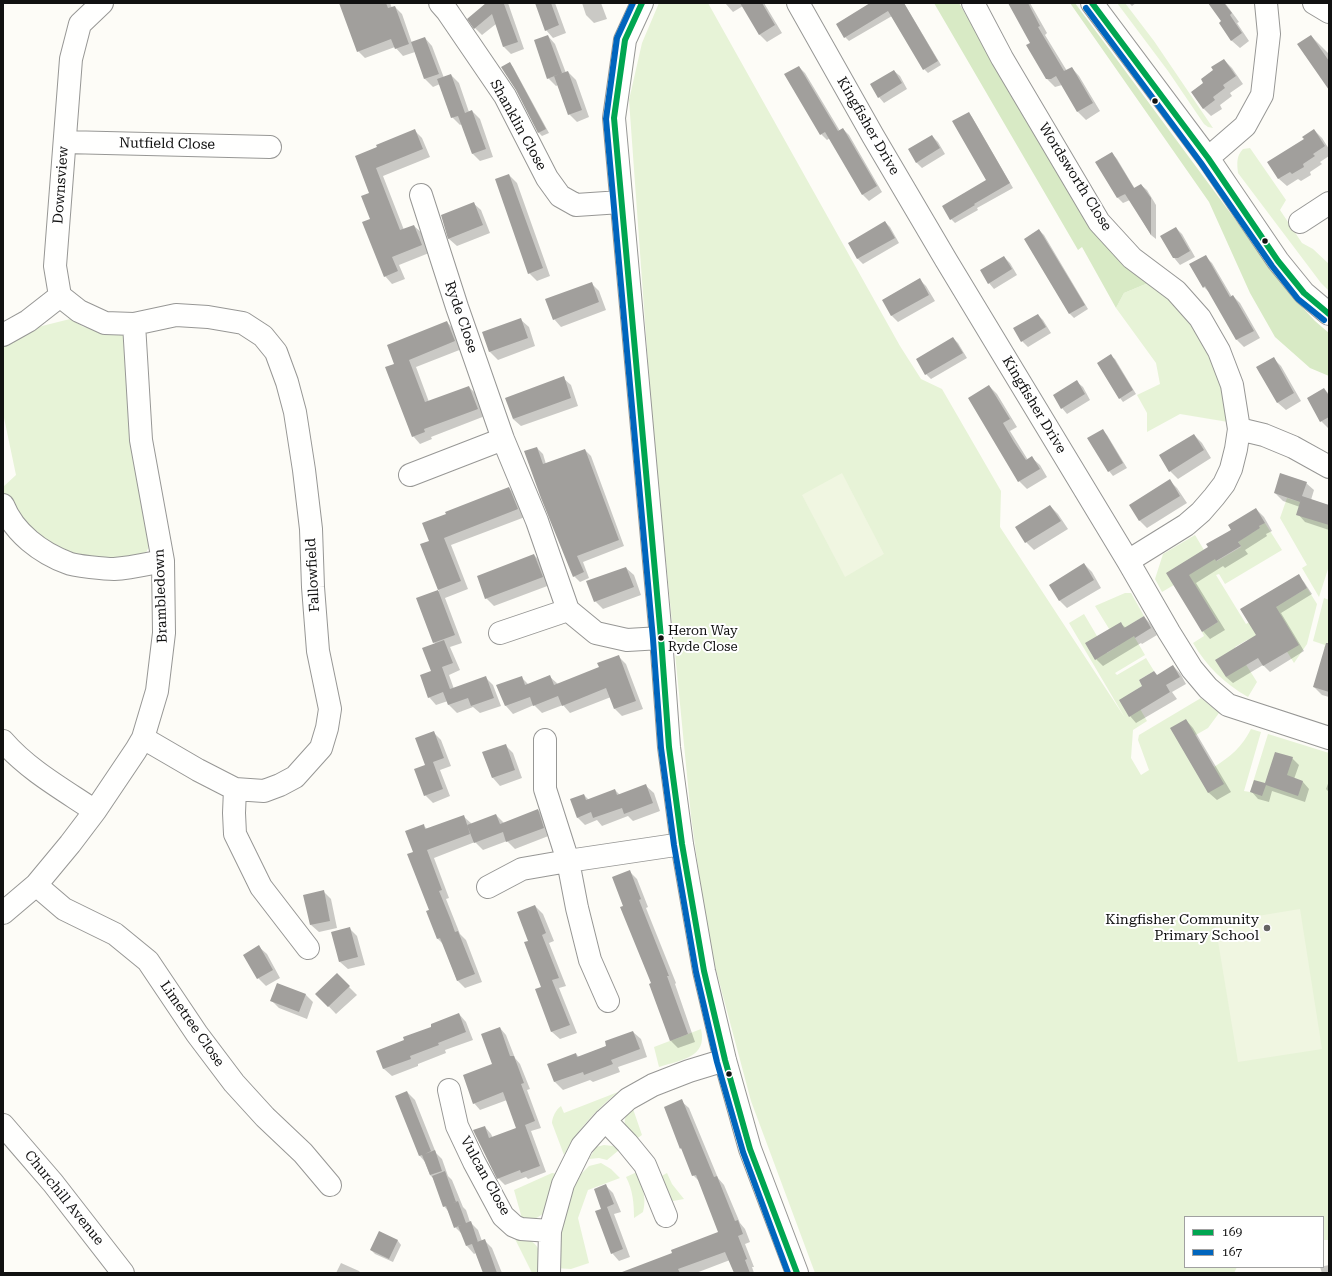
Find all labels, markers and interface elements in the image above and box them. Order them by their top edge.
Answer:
street label: Kingfisher Drive [833,74,903,178]
street label: Shanklin Close [486,77,550,173]
unlabelled marker [1150,96,1160,106]
street label: Wordsworth Close [1035,120,1115,234]
street label: Nutfield Close [119,135,215,153]
street label: Downsview [50,145,72,225]
unlabelled marker [1260,236,1270,246]
street label: Ryde Close [441,279,481,355]
street label: Kingfisher Drive [998,353,1070,457]
street label: Fallowfield [303,538,323,612]
street label: Brambledown [151,549,171,643]
place label: Heron Way Ryde Close [668,623,738,654]
marker: Heron Way Ryde Close [656,633,666,643]
place label: Kingfisher Community Primary School [1105,912,1259,944]
marker: Kingfisher Community Primary School [1262,923,1272,933]
street label: Limetree Close [156,978,228,1070]
unlabelled marker [724,1069,734,1079]
street label: Vulcan Close [456,1134,514,1218]
street label: Churchill Avenue [21,1147,107,1249]
legend [1184,1216,1324,1268]
text: 169 [1222,1225,1242,1239]
text: 167 [1222,1245,1242,1259]

